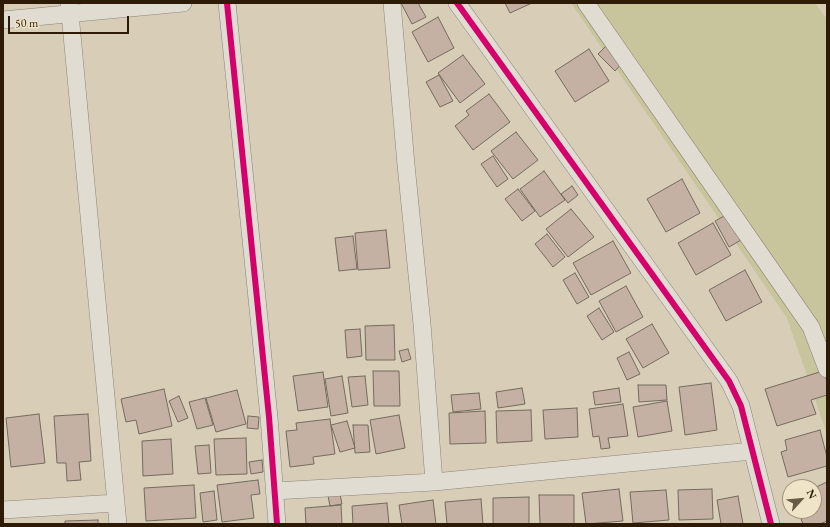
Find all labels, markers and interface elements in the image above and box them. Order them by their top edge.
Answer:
scale bar [10,8,131,34]
text: 50 m [15,15,38,31]
north arrow [782,479,822,519]
text: N [804,487,820,501]

